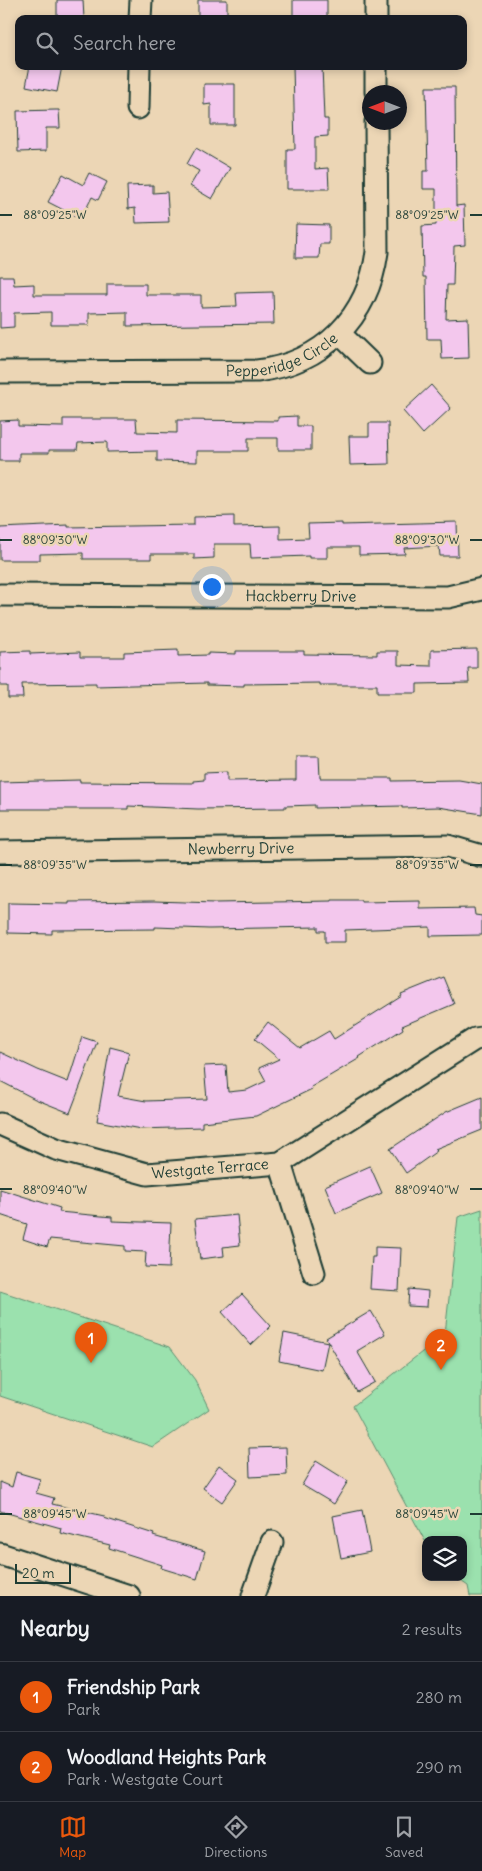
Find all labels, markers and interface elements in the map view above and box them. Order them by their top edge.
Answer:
search box [15,15,467,70]
icon: search [33,29,61,57]
text: Search here [73,31,176,55]
north arrow [362,85,407,130]
text: 88°09'25"W [23,207,87,222]
text: 88°09'25"W [395,207,459,222]
street label: Pepperidge Circle [226,329,341,380]
text: 88°09'30"W [23,532,87,547]
text: 88°09'30"W [395,532,459,547]
your location [199,574,225,600]
street label: Hackberry Drive [246,586,356,606]
street label: Newberry Drive [188,838,294,858]
text: 88°09'35"W [23,857,87,872]
text: 88°09'35"W [395,857,459,872]
street label: Westgate Terrace [151,1154,269,1183]
text: 88°09'40"W [23,1182,87,1197]
text: 88°09'40"W [395,1182,459,1197]
pin: 1 [75,1322,107,1363]
pin: 2 [425,1329,457,1370]
text: 88°09'45"W [23,1506,87,1521]
text: 88°09'45"W [395,1506,459,1521]
map controls [422,1536,467,1581]
button: layers [422,1536,467,1581]
scale bar [15,1561,71,1584]
text: 20 m [22,1564,55,1582]
text: Nearby [20,1615,90,1642]
text: 2 results [402,1619,462,1639]
text: Friendship Park [67,1675,200,1699]
text: 1 [33,1687,39,1707]
text: 280 m [416,1687,462,1707]
text: Park [67,1699,100,1719]
text: Woodland Heights Park [67,1745,266,1769]
text: 2 [32,1757,40,1777]
text: 290 m [416,1757,462,1777]
text: Park · Westgate Court [67,1769,223,1789]
tab: Map [59,1813,87,1861]
tab: Directions [204,1813,267,1861]
tab: Saved [385,1813,423,1861]

